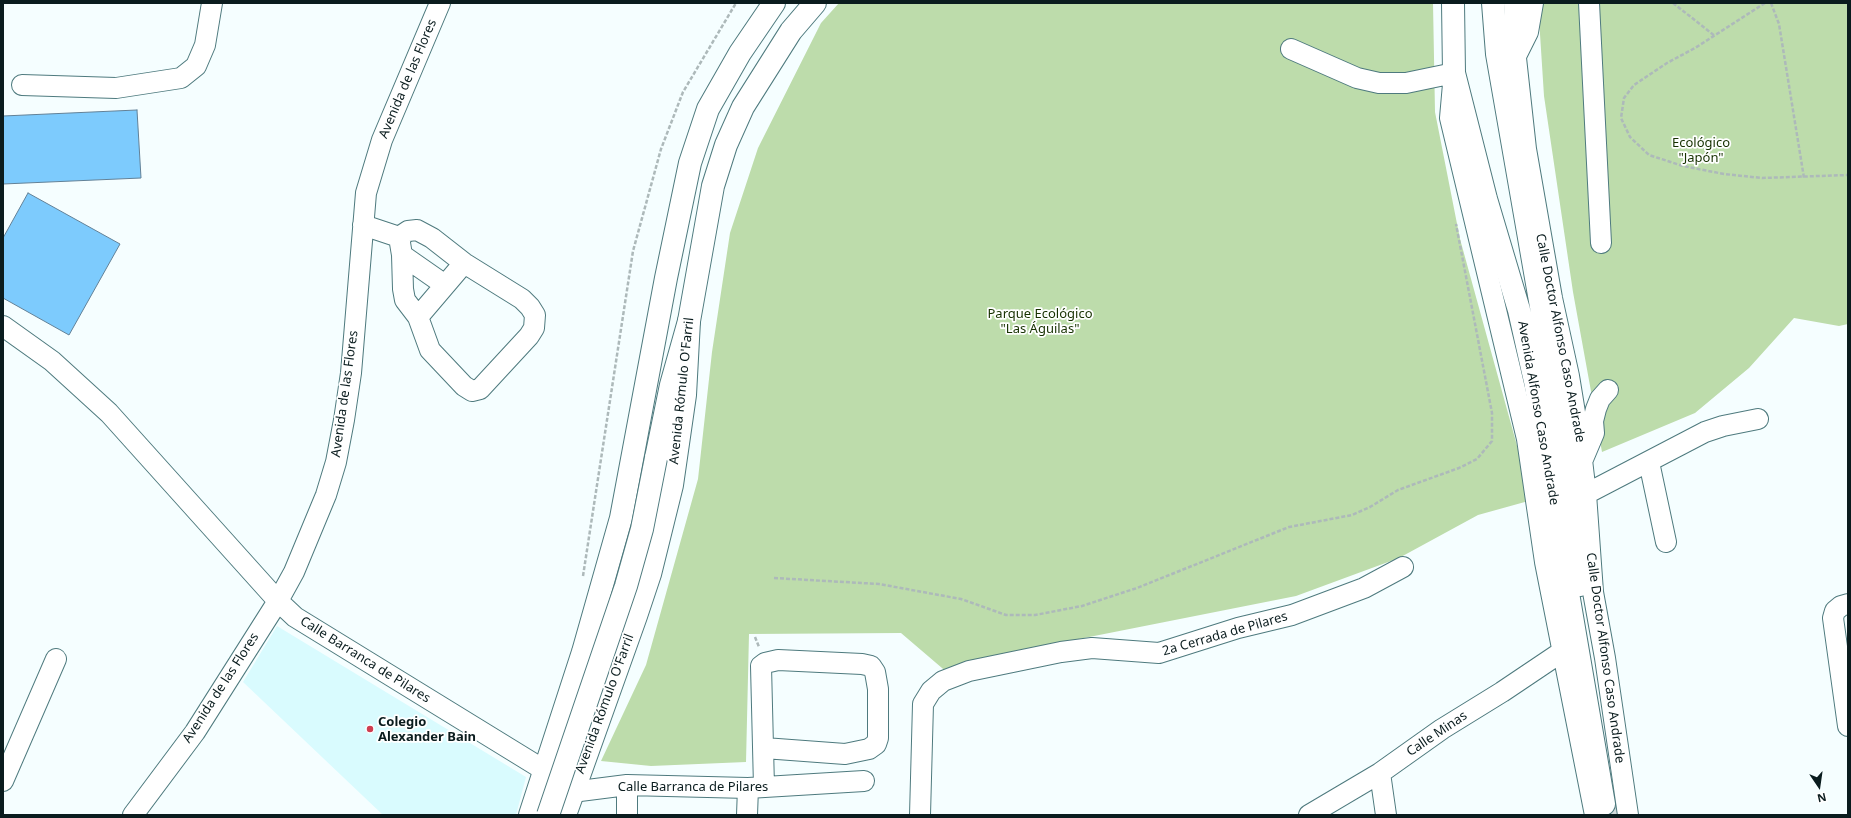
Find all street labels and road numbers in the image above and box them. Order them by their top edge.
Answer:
street label: Avenida de las Flores [376,17,440,141]
street label: Calle Doctor Alfonso Caso Andrade [1532,232,1588,444]
street label: Avenida Rómulo O'Farril [667,317,697,465]
street label: Avenida Alfonso Caso Andrade [1514,320,1562,506]
street label: Avenida de las Flores [328,330,362,458]
street label: Calle Doctor Alfonso Caso Andrade [1582,552,1628,764]
street label: 2a Cerrada de Pilares [1161,609,1289,659]
street label: Calle Barranca de Pilares [297,613,433,707]
street label: Avenida de las Flores [180,630,262,746]
street label: Avenida Rómulo O'Farril [572,632,638,776]
street label: Calle Minas [1404,708,1470,760]
street label: Calle Barranca de Pilares [618,779,768,795]

